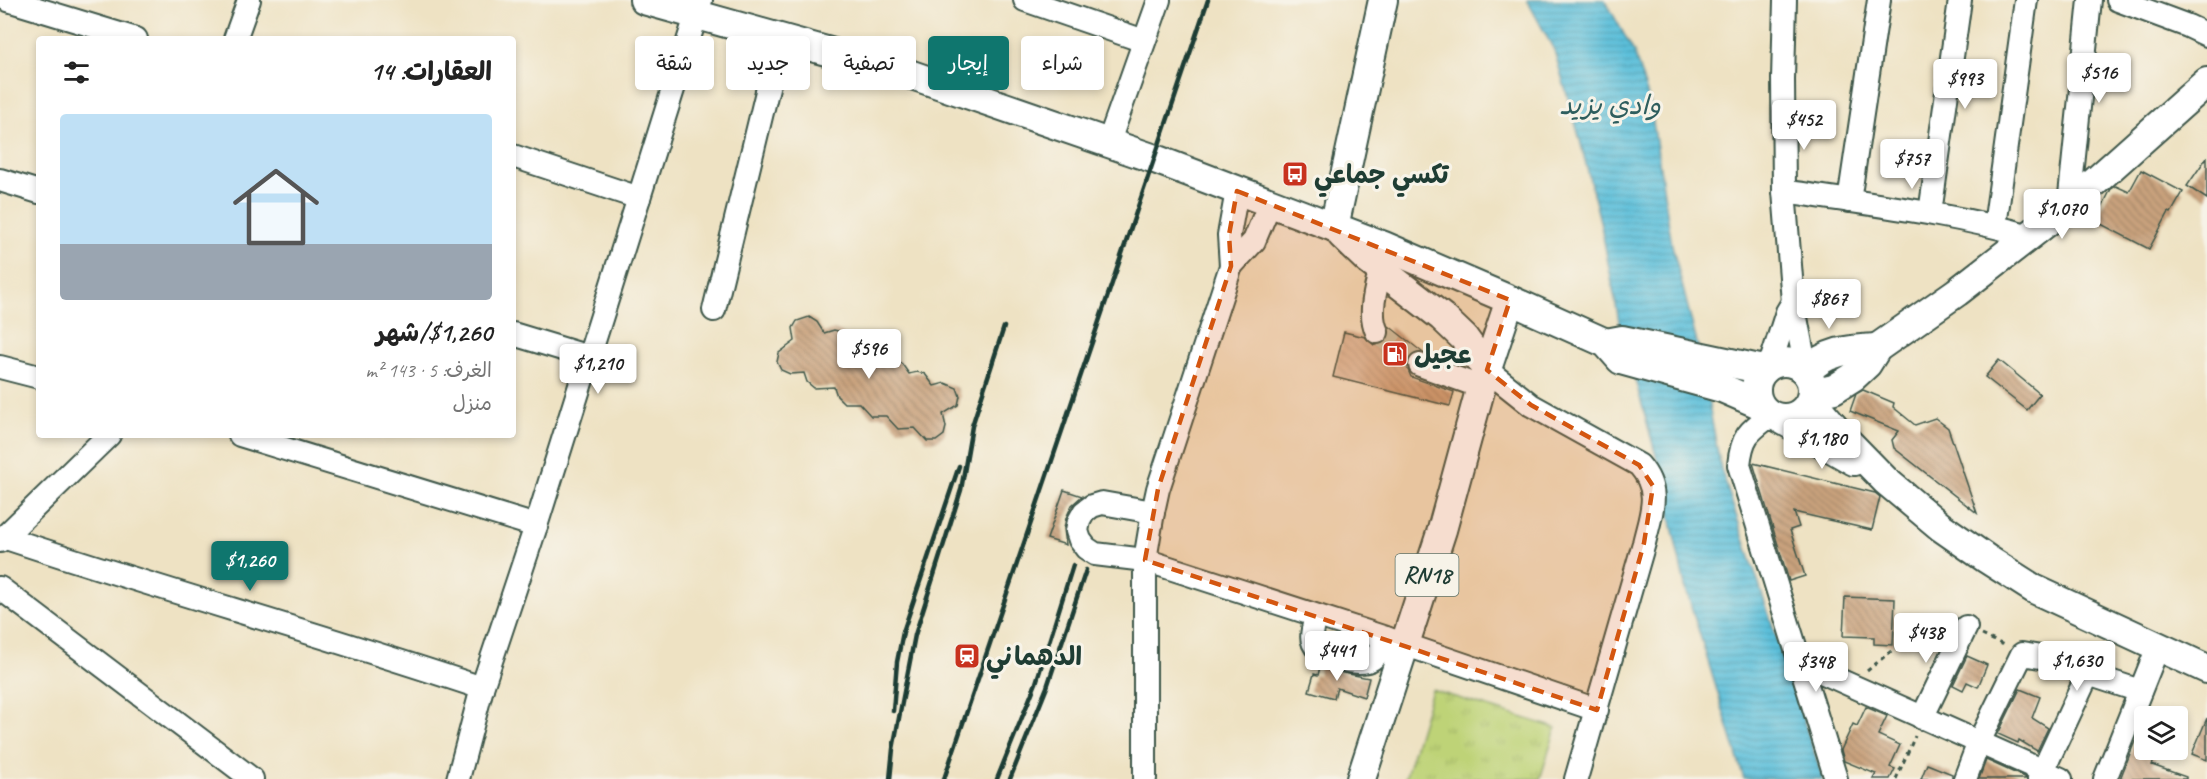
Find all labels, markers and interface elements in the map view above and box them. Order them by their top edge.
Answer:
chip: شقة [635,36,714,90]
chip: جديد [726,36,810,90]
chip: تصفية [822,36,916,90]
chip: إيجار [928,36,1009,90]
chip: شراء [1021,36,1104,90]
pin: $516 [2063,53,2135,104]
text: العقارات: 14 [370,55,492,88]
icon: filters [60,56,93,89]
pin: $993 [1929,59,2001,110]
text: $516 [2081,60,2117,85]
text: $993 [1947,66,1983,91]
water label: وادي يزيد [1559,88,1661,124]
pin: $452 [1768,100,1840,151]
text: $452 [1786,107,1822,132]
pin: $757 [1876,139,1948,190]
text: $757 [1894,146,1930,171]
icon: home [222,153,330,261]
place label: تكسي جماعي [1314,158,1450,198]
bus stop icon: تكسي جماعي [1280,159,1310,189]
pin: $1,070 [2013,189,2111,240]
text: $1,070 [2038,196,2086,221]
pin: $867 [1793,279,1865,330]
text: $867 [1811,286,1847,311]
text: $1,260/شهر [376,316,492,349]
pin: $596 [833,329,905,380]
text: $596 [851,336,887,361]
place label: عجيل [1414,338,1471,371]
fuel station icon: عجيل [1380,339,1410,369]
pin: $1,210 [549,344,647,395]
text: $1,210 [574,351,622,376]
text: الغرف: 5 · 143 m² [365,358,492,383]
text: منزل [453,391,492,416]
pin: $1,180 [1773,419,1871,470]
text: $1,180 [1798,426,1846,451]
pin: $1,260 [201,541,299,592]
text: $1,260 [225,548,275,573]
road number: RN18 [1396,554,1458,596]
pin: $438 [1890,613,1962,664]
text: $438 [1908,620,1944,645]
pin: $441 [1301,631,1373,682]
text: $441 [1319,638,1355,663]
place label: الدهماني [986,640,1082,680]
station icon: الدهماني [952,641,982,671]
pin: $1,630 [2028,641,2126,692]
pin: $348 [1780,642,1852,693]
text: $1,630 [2052,648,2102,673]
text: $348 [1798,649,1834,674]
map controls [2134,706,2188,760]
button: layers [2134,706,2188,760]

